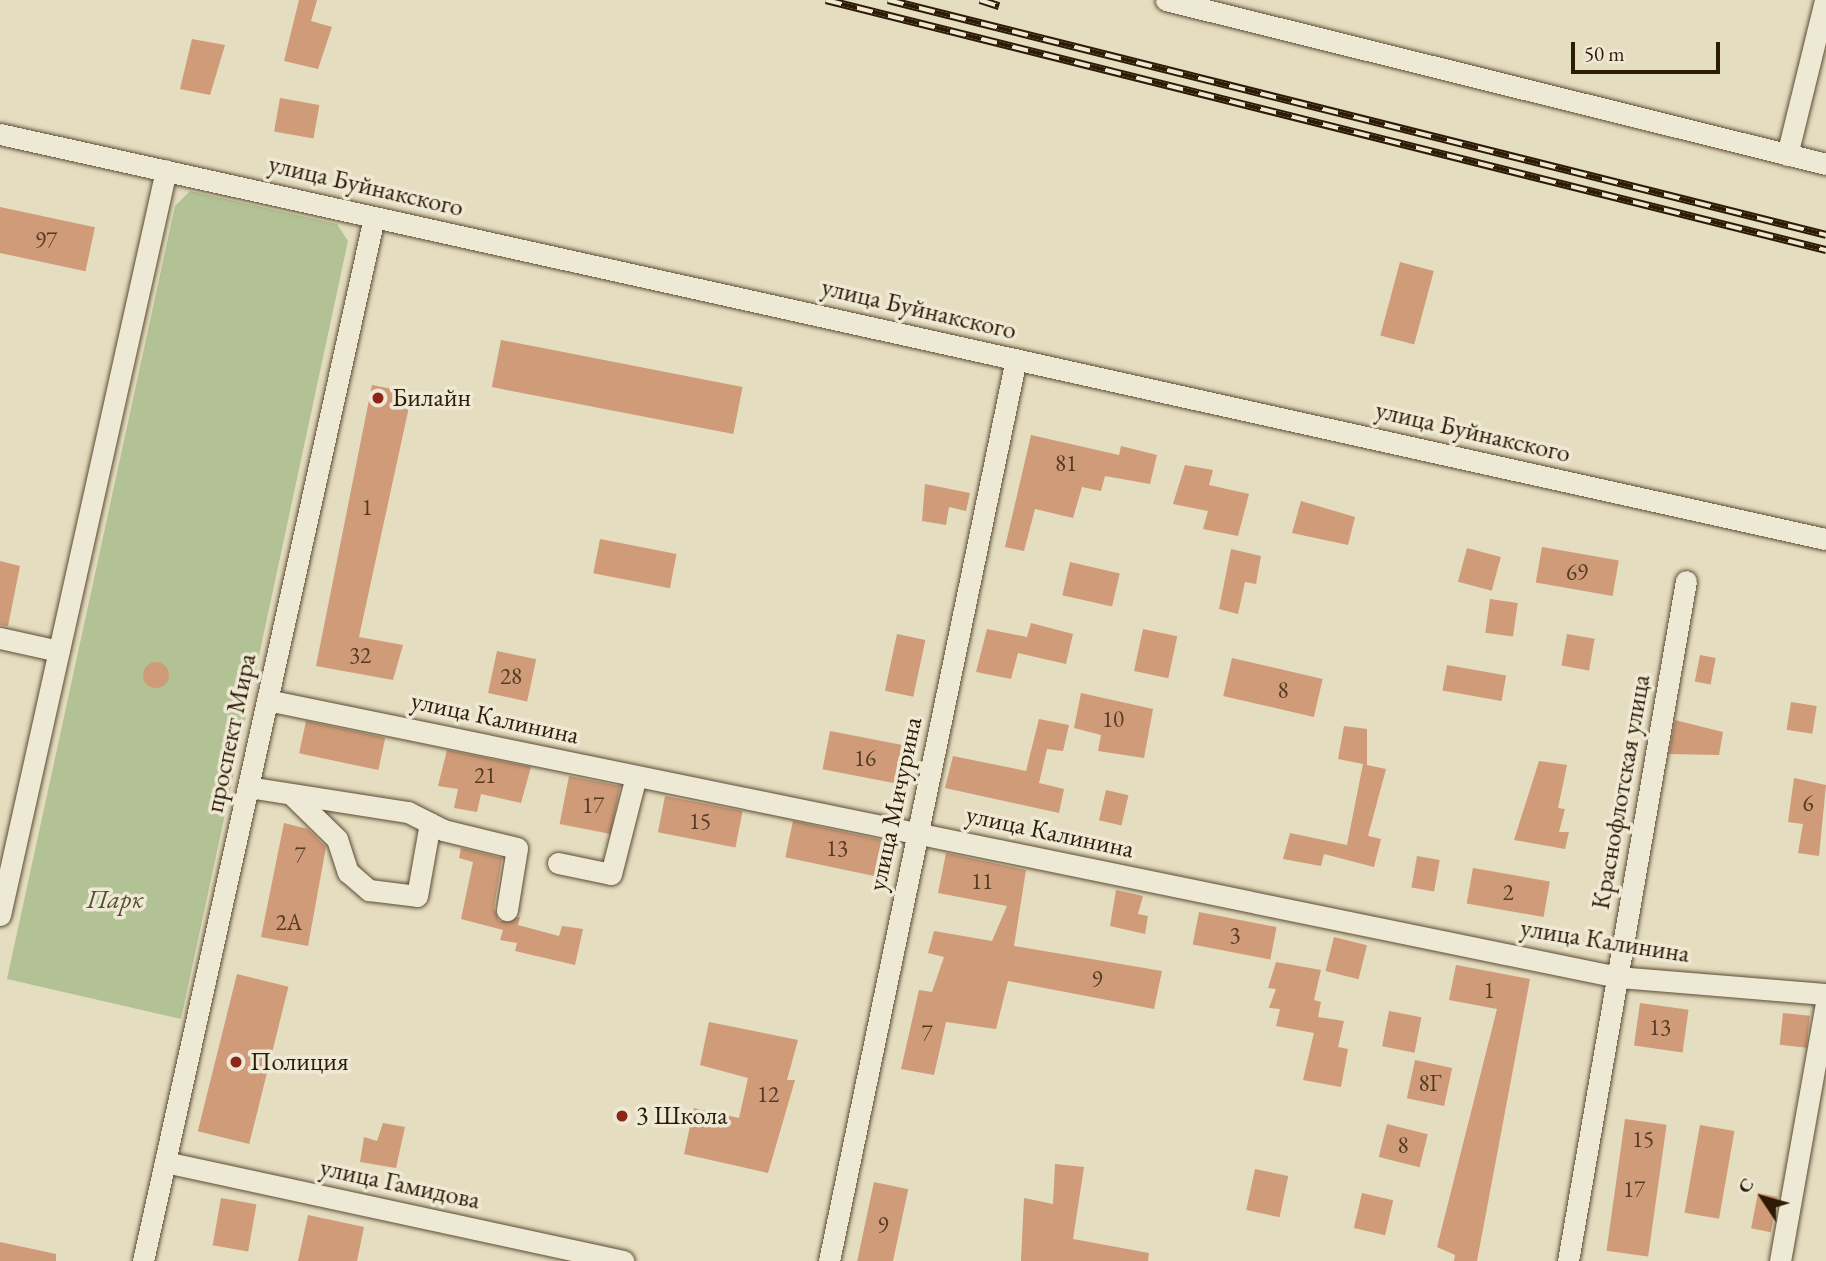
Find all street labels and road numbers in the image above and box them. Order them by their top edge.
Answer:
street label: улица Буйнакского [265,148,467,224]
street label: улица Буйнакского [818,271,1020,347]
street label: улица Буйнакского [1372,394,1574,470]
street label: проспект Мира [199,651,263,815]
street label: Краснофлотская улица [1585,672,1657,912]
street label: улица Калинина [408,685,582,751]
street label: улица Мичурина [861,714,929,894]
street label: улица Калинина [963,799,1137,865]
street label: улица Калинина [1518,912,1692,970]
street label: улица Гамидова [317,1152,483,1216]

